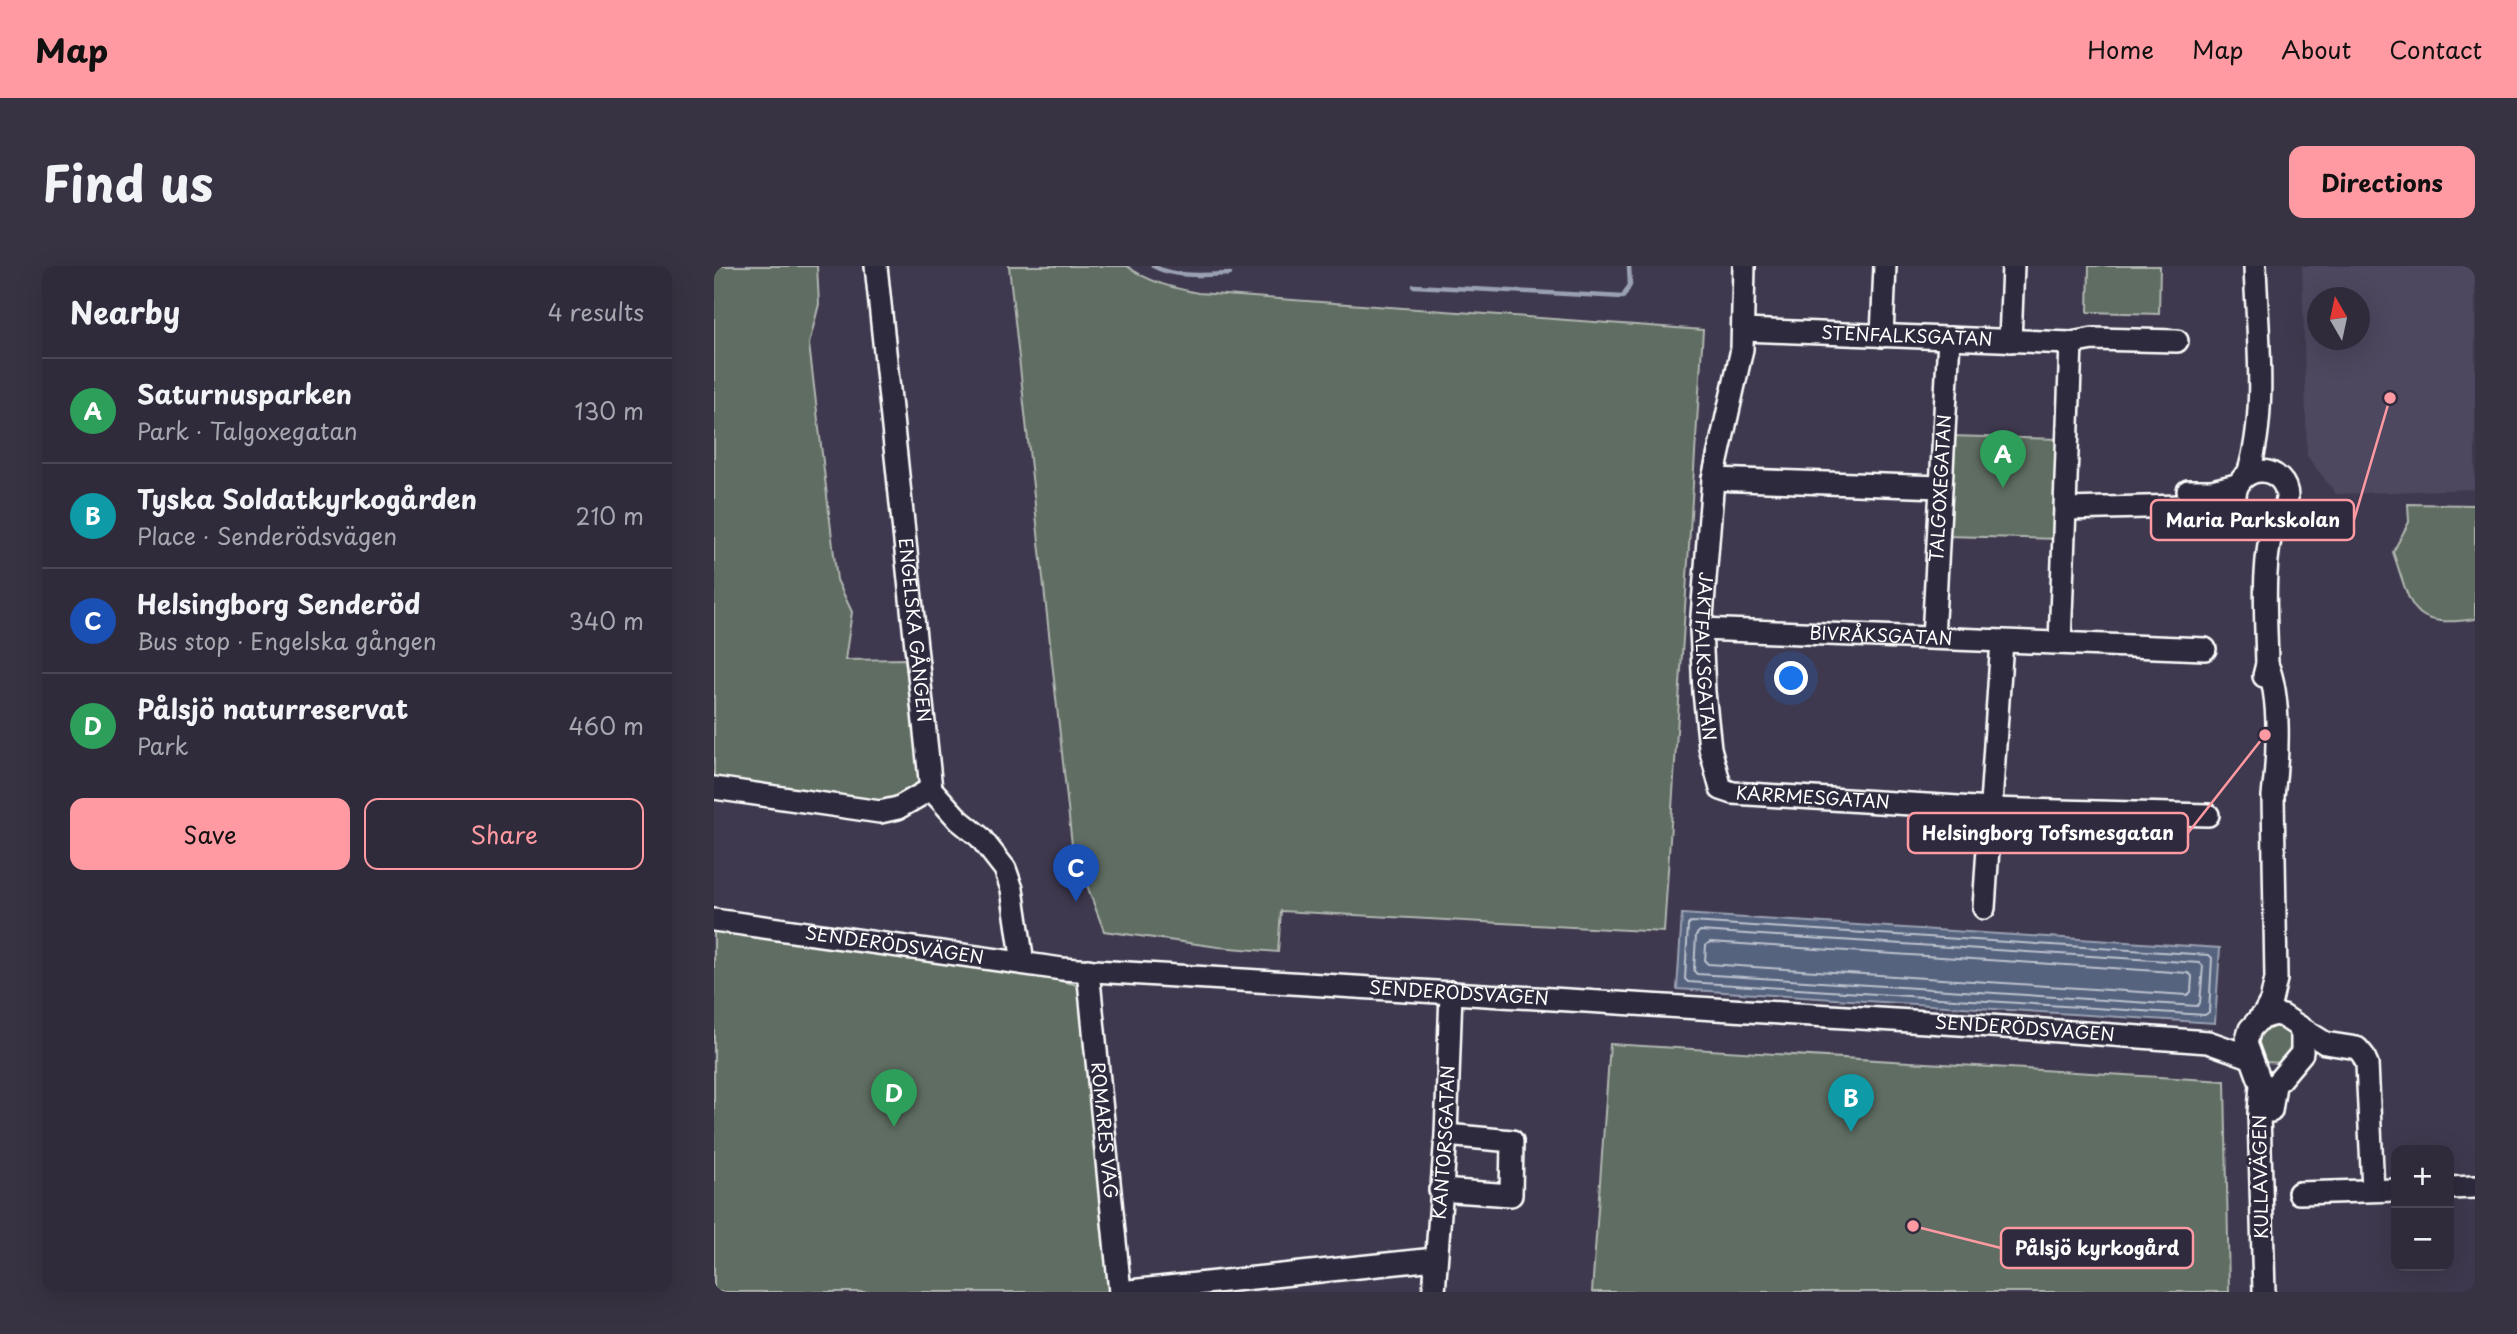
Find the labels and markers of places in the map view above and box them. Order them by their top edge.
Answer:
pin: A [1980,430,2026,488]
callout: Maria Parkskolan [2151,500,2354,540]
callout: Helsingborg Tofsmesgatan [1908,813,2188,853]
pin: C [1053,844,1099,902]
pin: D [871,1069,917,1127]
pin: B [1828,1074,1874,1132]
callout: Pålsjö kyrkogård [2001,1228,2193,1268]

